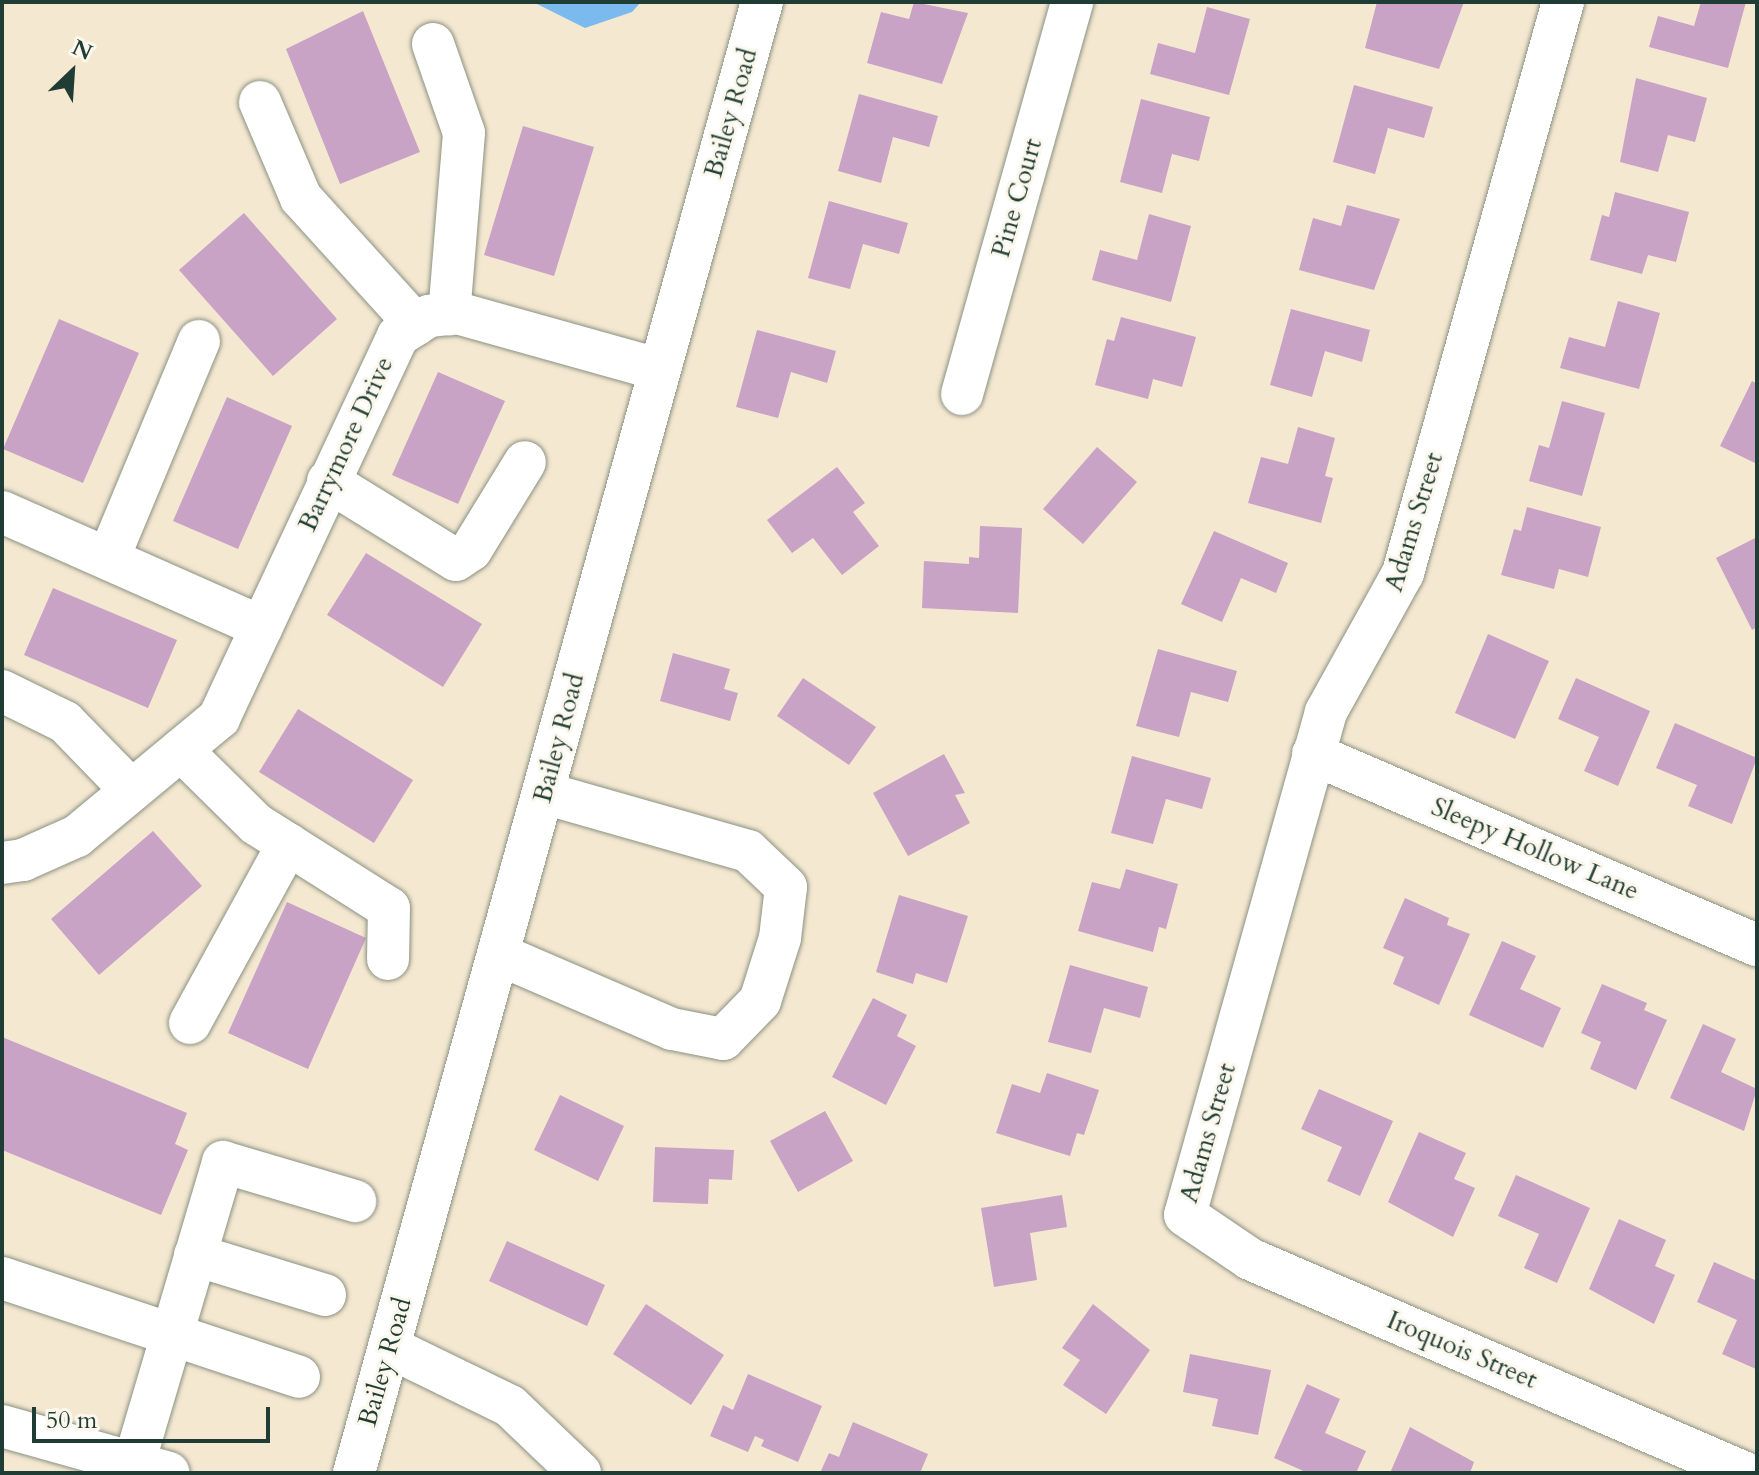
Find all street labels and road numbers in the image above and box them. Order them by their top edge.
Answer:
street label: Bailey Road [698,45,764,181]
street label: Pine Court [985,135,1049,261]
street label: Barrymore Drive [292,352,400,536]
street label: Adams Street [1378,449,1450,595]
street label: Bailey Road [527,670,591,806]
street label: Sleepy Hollow Lane [1427,791,1643,907]
street label: Adams Street [1173,1060,1243,1206]
street label: Bailey Road [352,1294,418,1430]
street label: Iroquois Street [1382,1304,1542,1396]

